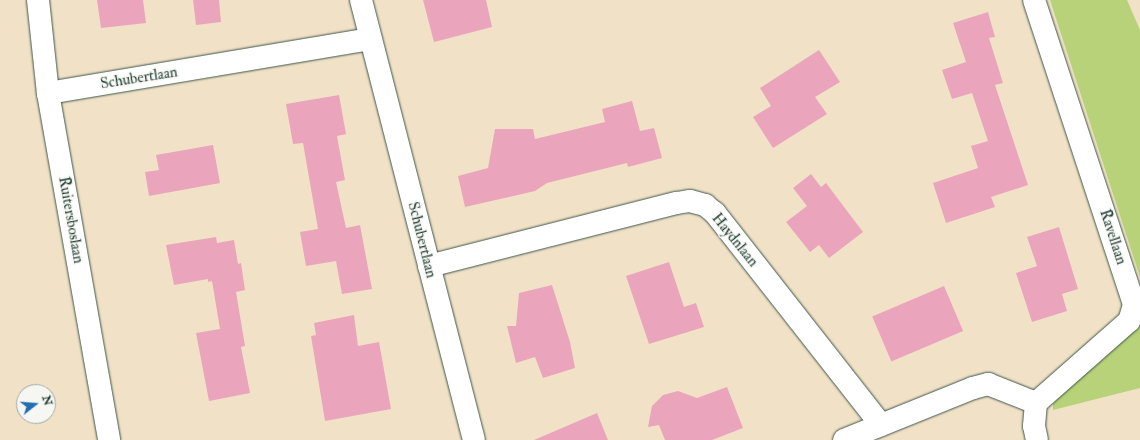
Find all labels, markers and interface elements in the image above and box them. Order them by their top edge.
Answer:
street label: Schubertlaan [99,63,179,93]
street label: Ruitersboslaan [55,175,87,265]
street label: Schubertlaan [404,200,440,280]
street label: Ravellaan [1096,207,1130,267]
street label: Haydnlaan [708,210,762,270]
north arrow [16,384,56,424]
text: N [39,394,55,407]

